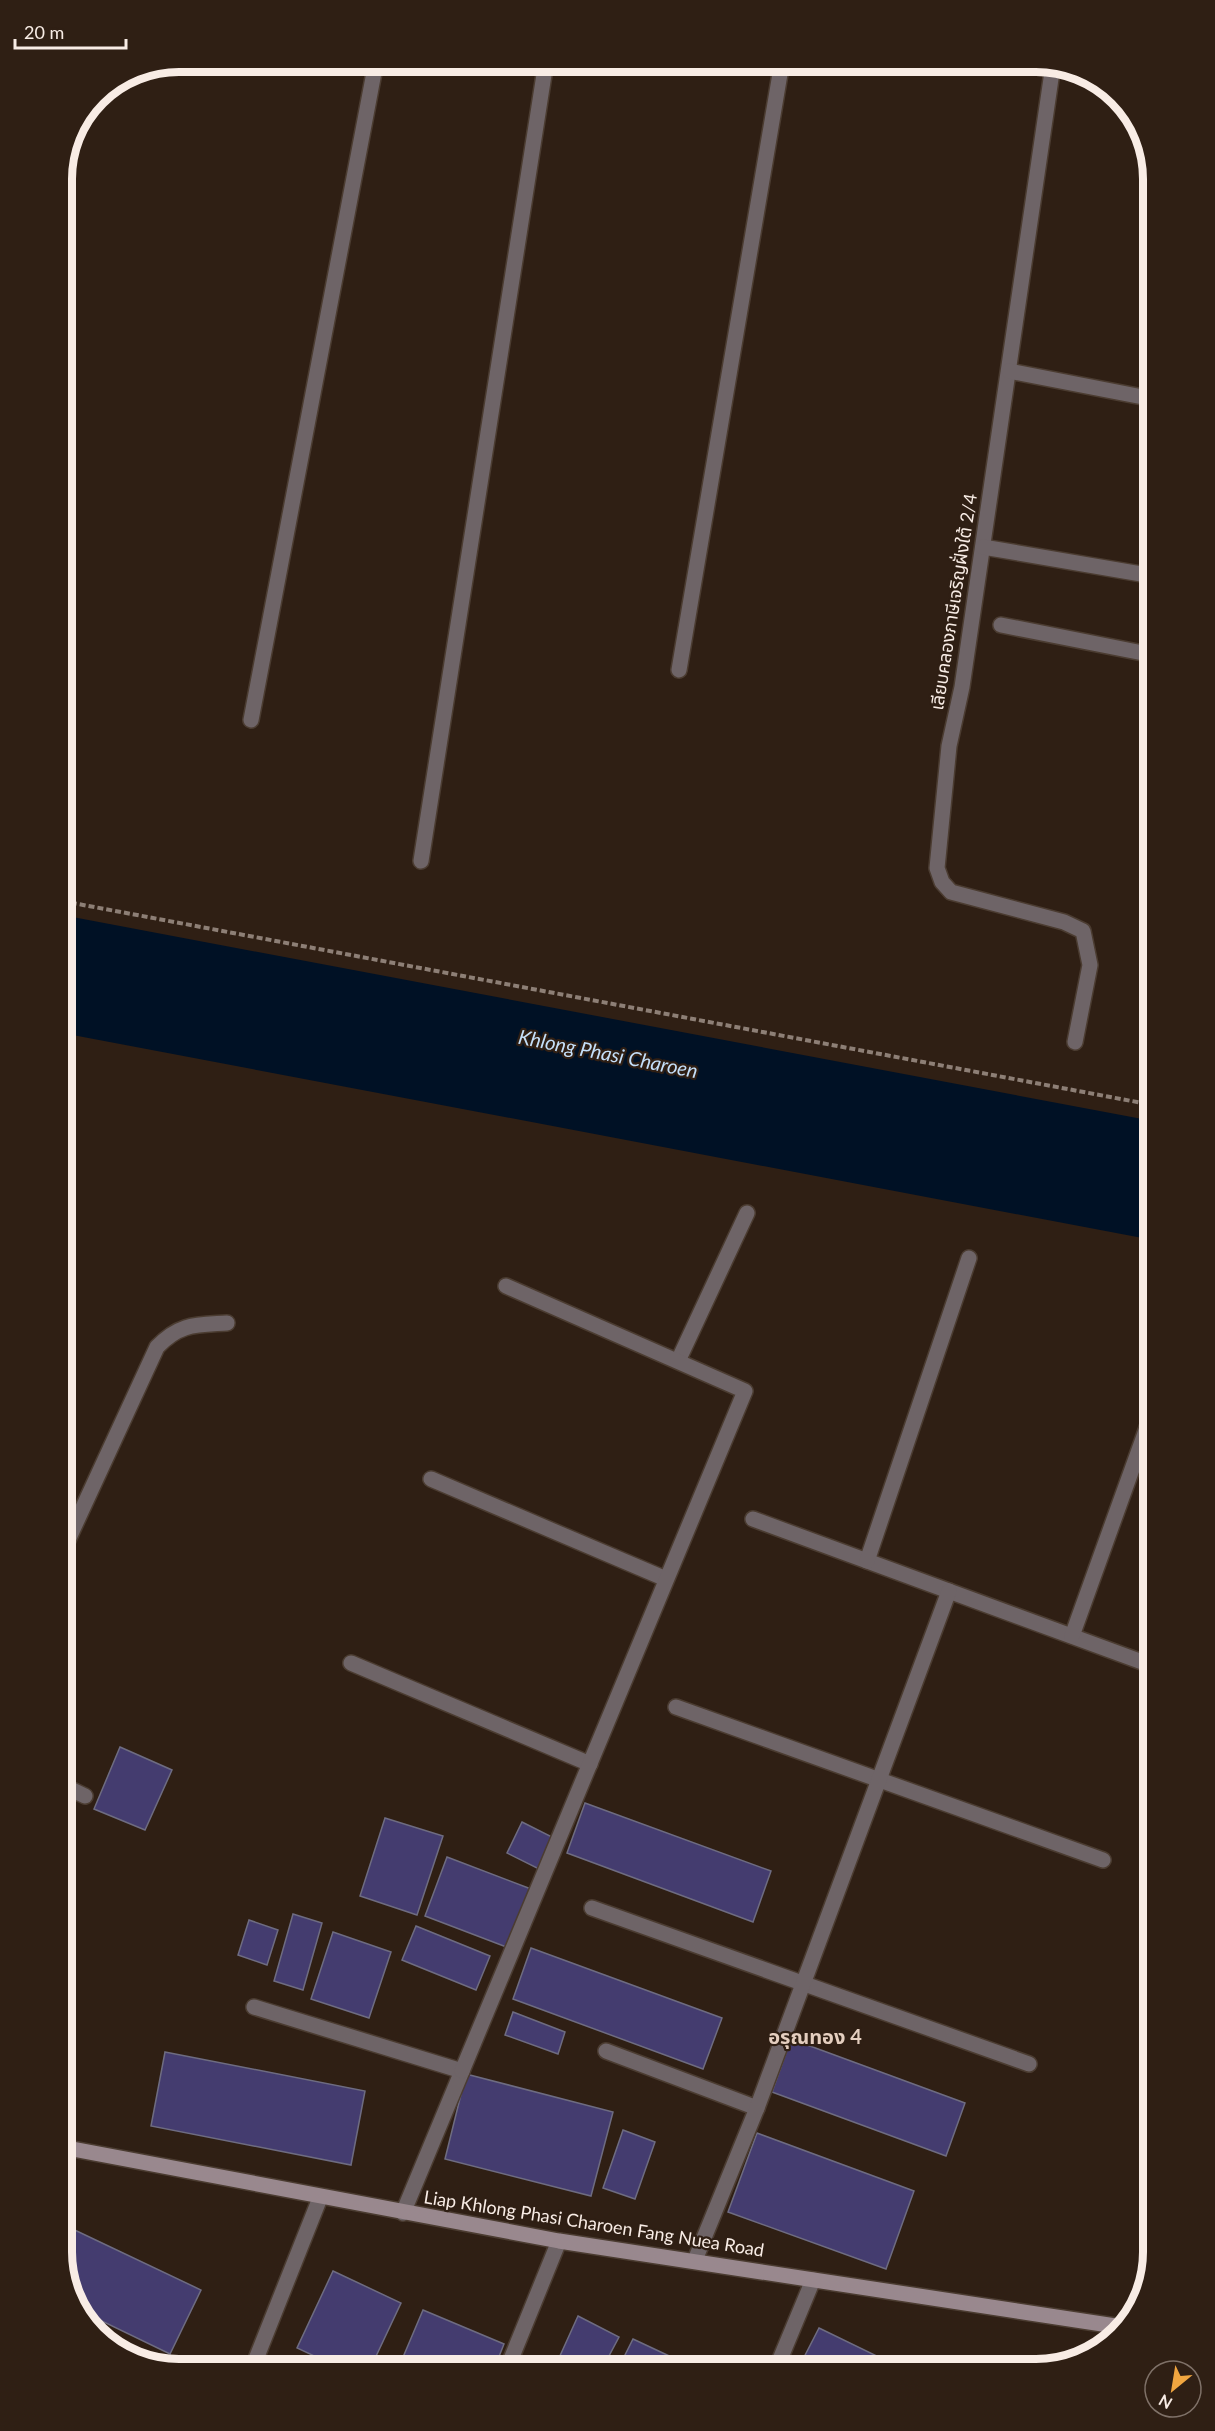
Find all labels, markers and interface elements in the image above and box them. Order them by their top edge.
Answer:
scale bar [15,12,126,50]
text: 20 m [24,21,64,43]
street label: เลียบคลองภาษีเจริญฝั่งใต้ 2/4 [925,492,981,712]
water label: Khlong Phasi Charoen [516,1024,700,1082]
district label: อรุณทอง 4 [768,2024,862,2049]
street label: Liap Khlong Phasi Charoen Fang Nuea Road [422,2185,766,2261]
north arrow [1143,2359,1203,2419]
text: N [1155,2391,1175,2414]

